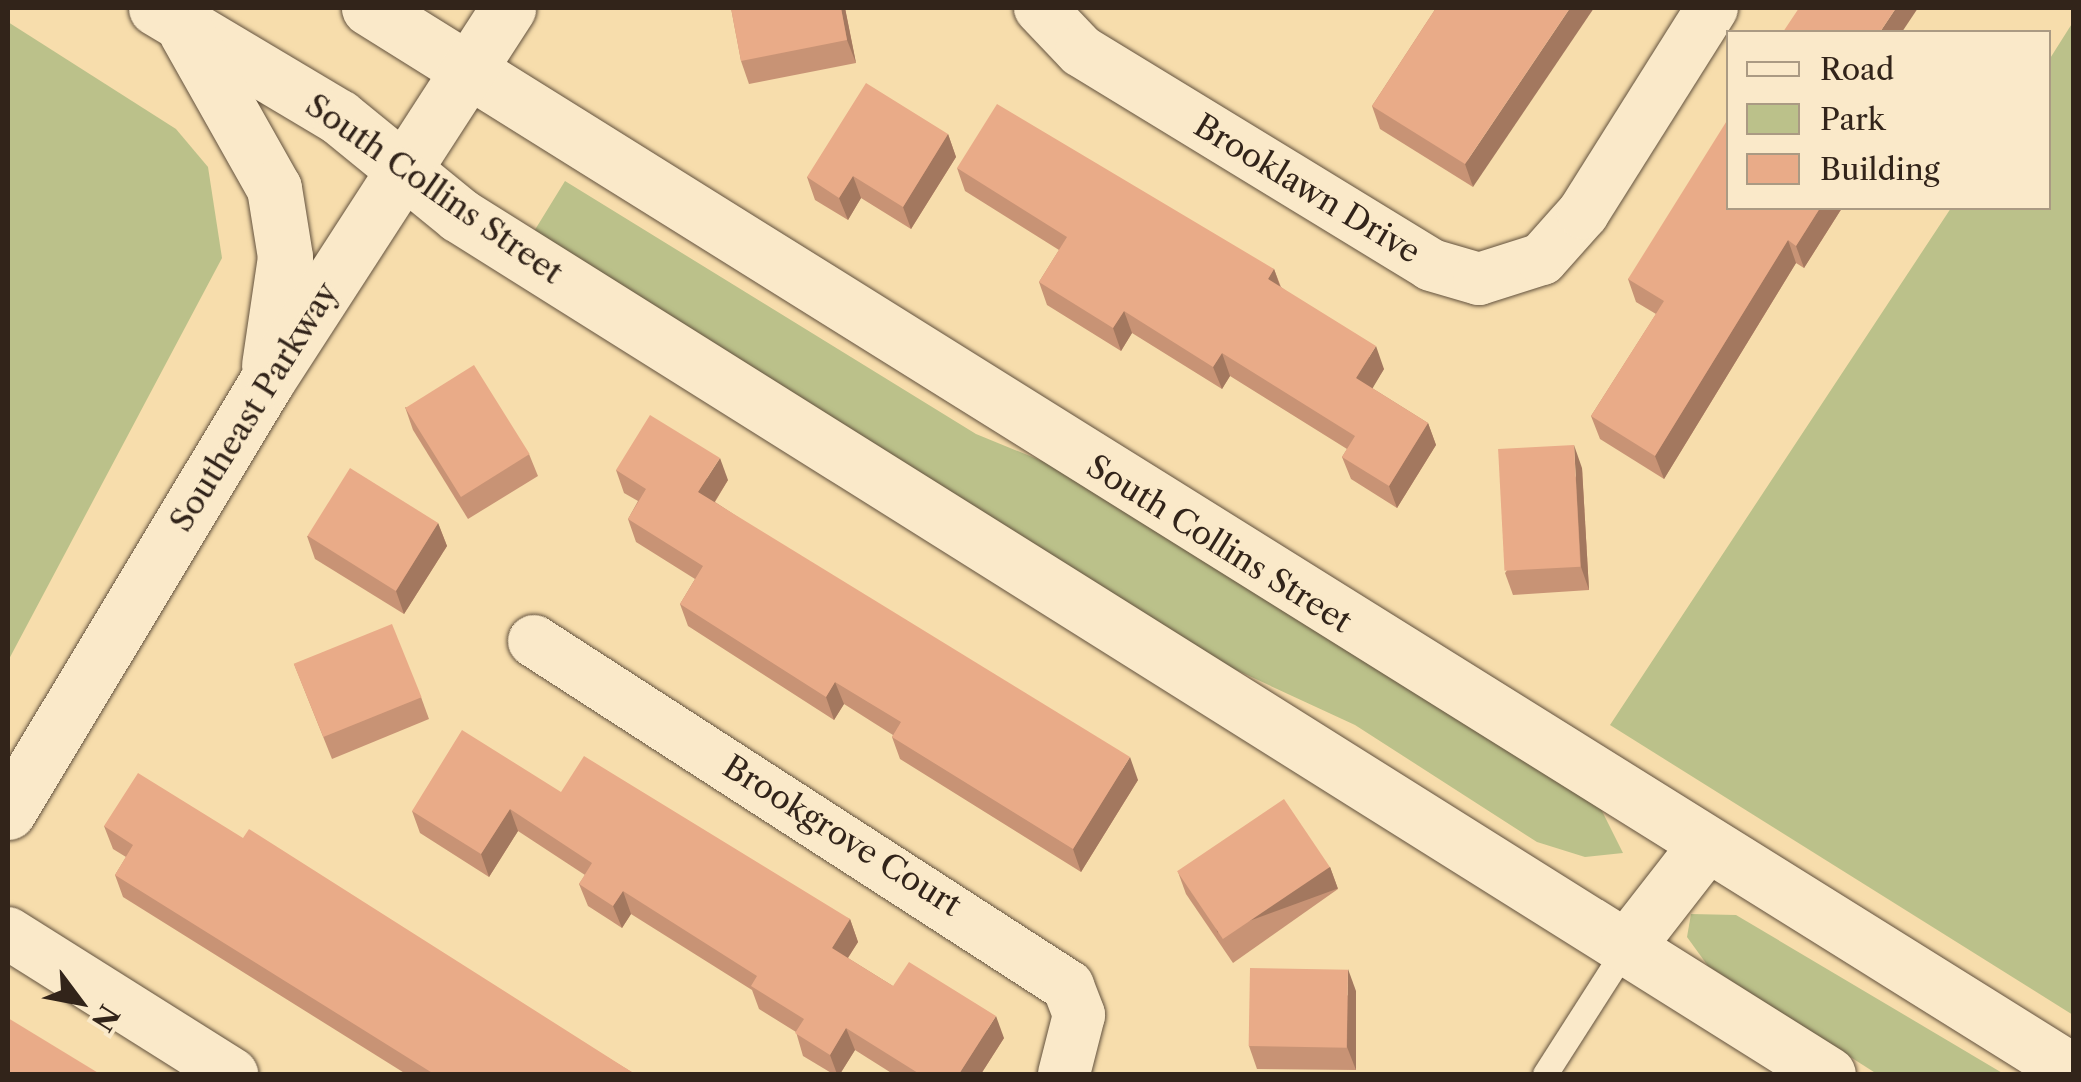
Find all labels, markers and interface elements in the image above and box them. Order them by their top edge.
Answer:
legend [1726,30,2051,210]
text: Road [1820,51,1894,88]
street label: South Collins Street [298,86,570,292]
text: Park [1820,101,1885,138]
street label: Brooklawn Drive [1187,106,1427,272]
text: Building [1820,151,1940,188]
street label: Southeast Parkway [162,275,346,539]
street label: South Collins Street [1080,447,1358,641]
street label: Brookgrove Court [716,747,968,925]
north arrow [30,952,130,1052]
text: N [85,999,126,1037]

